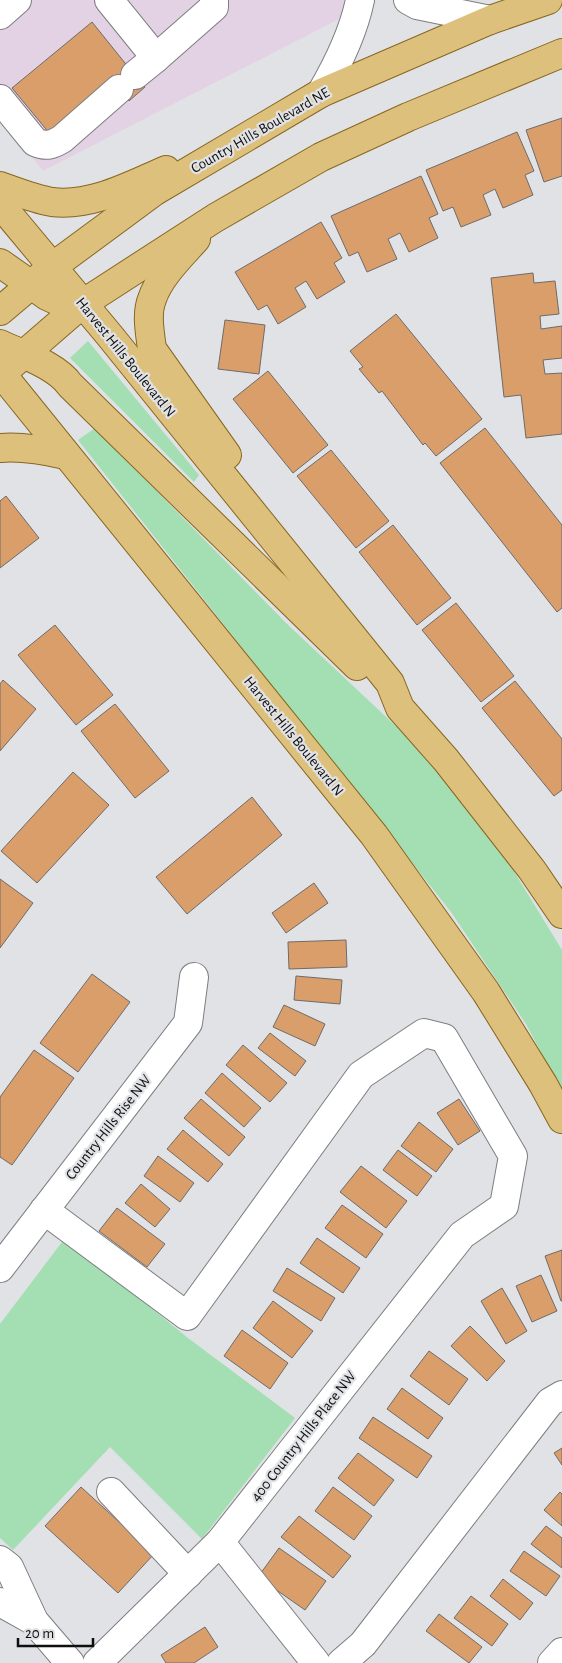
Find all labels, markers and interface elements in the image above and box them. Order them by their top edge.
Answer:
street label: Country Hills Boulevard NE [188,85,332,176]
street label: Harvest Hills Boulevard N [73,295,178,420]
street label: Harvest Hills Boulevard N [241,674,346,799]
street label: Country Hills Rise NW [63,1072,154,1183]
street label: 400 Country Hills Place NW [248,1368,359,1504]
scale bar [18,1616,92,1648]
text: 20 m [25,1626,54,1641]

